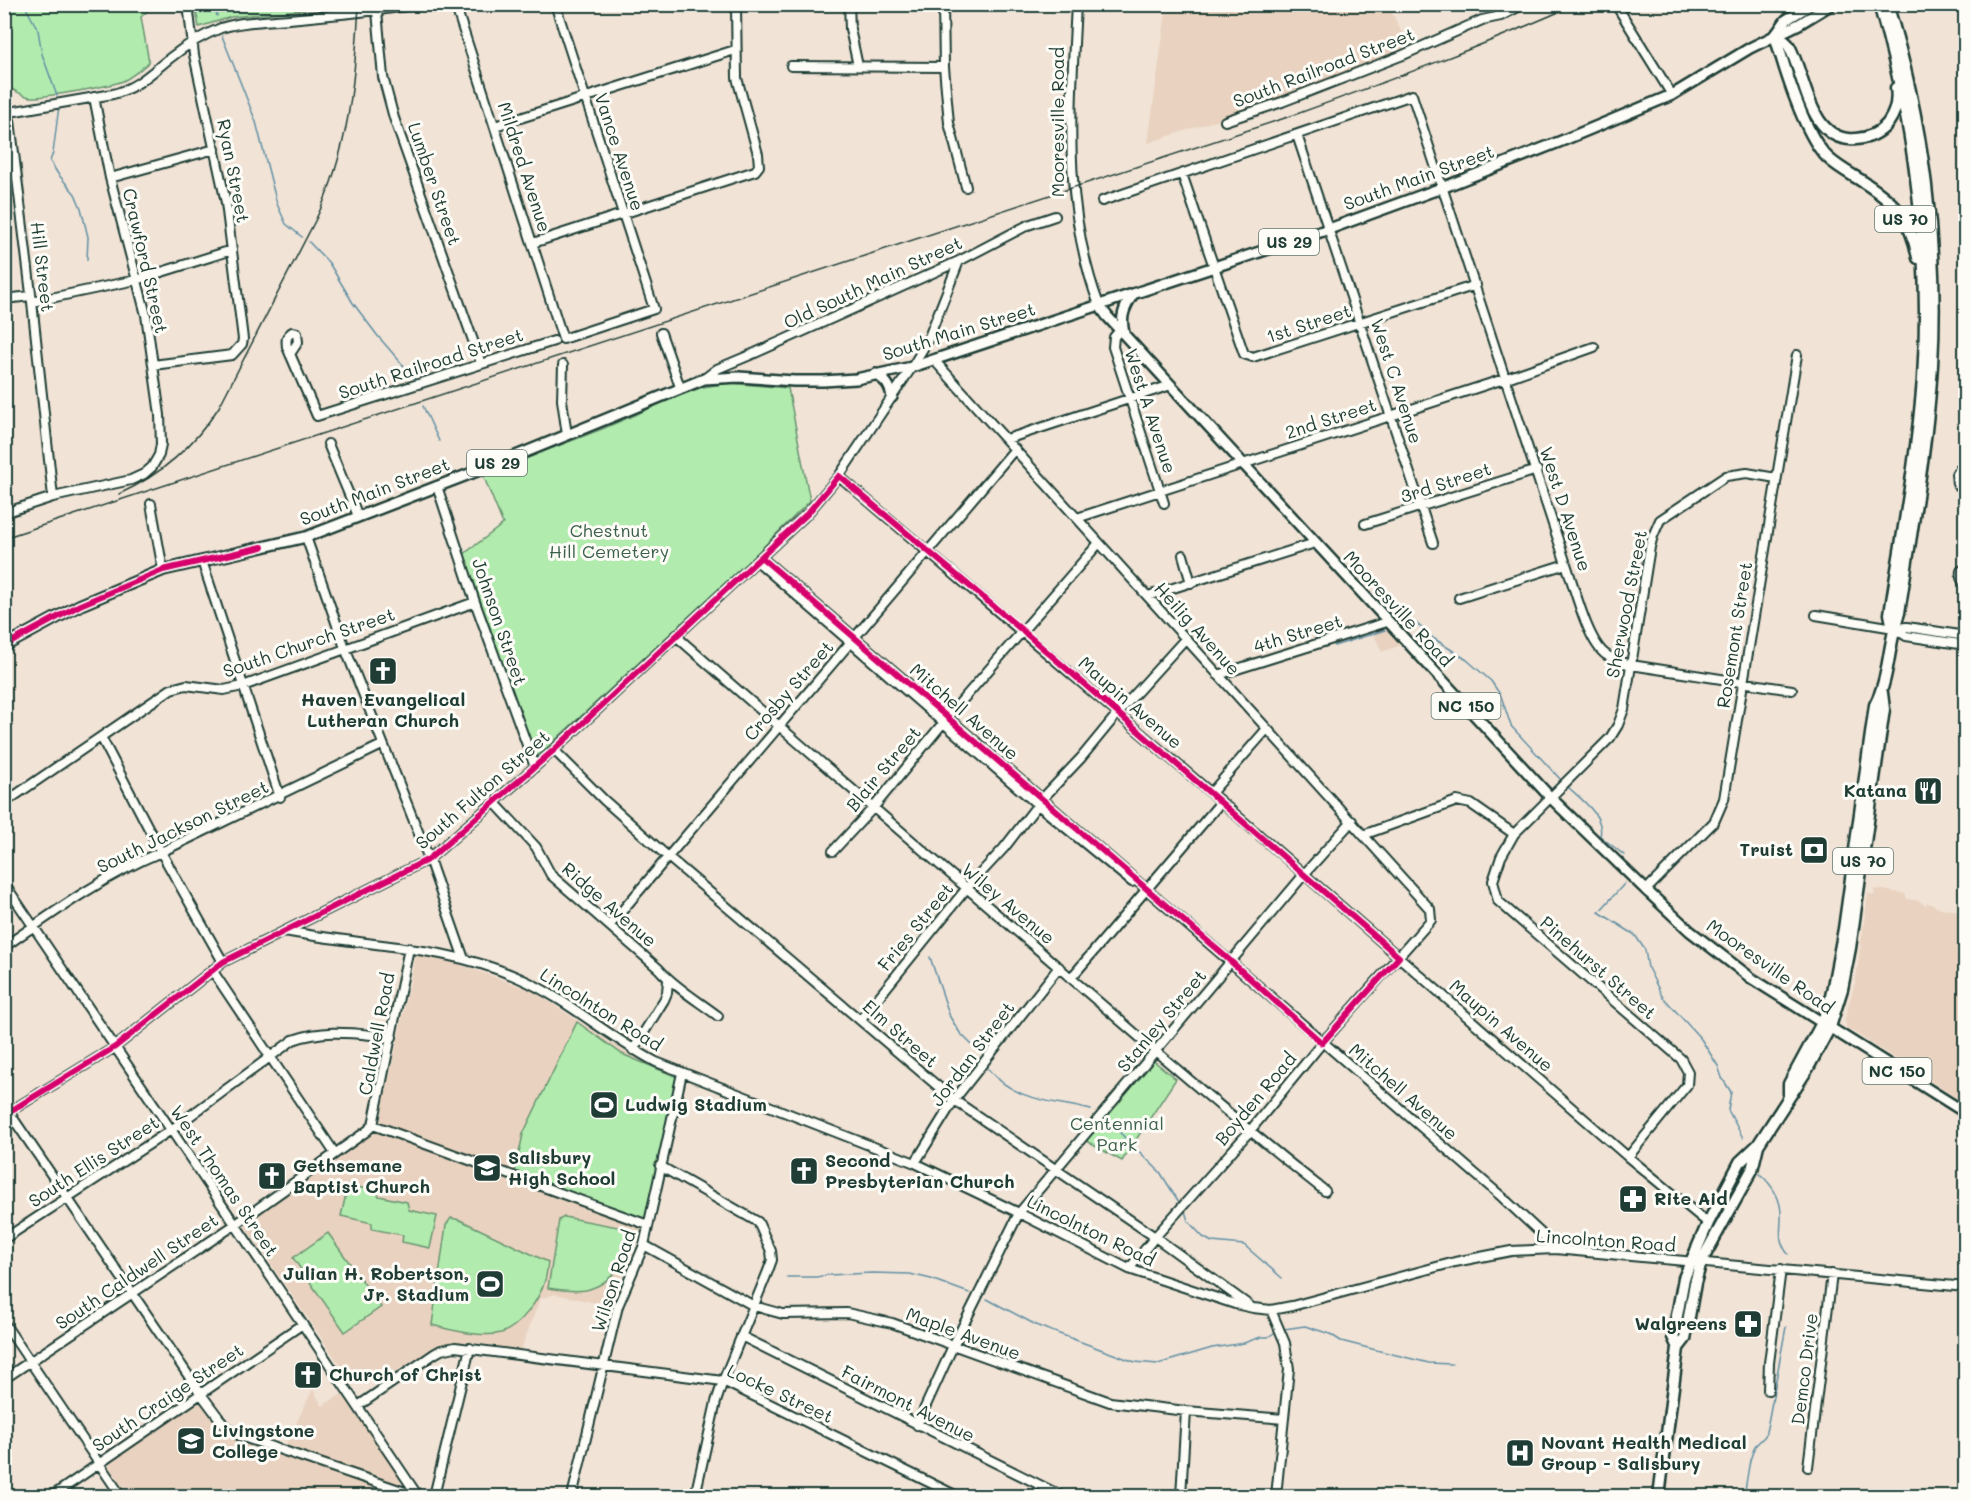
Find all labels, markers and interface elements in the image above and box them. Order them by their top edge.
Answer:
street label: South Railroad Street [1229,21,1418,113]
street label: Mooresville Road [1045,47,1069,197]
street label: Vance Avenue [590,90,650,214]
street label: Mildred Avenue [493,99,557,235]
street label: Ryan Street [212,117,256,225]
street label: Lumber Street [403,119,467,248]
street label: South Main Street [1340,139,1497,215]
street label: Crawford Street [118,186,174,336]
road number: US 70 [1875,206,1935,232]
street label: Hill Street [26,221,60,313]
road number: US 29 [1259,229,1319,255]
street label: Old South Main Street [780,232,966,334]
street label: South Main Street [880,298,1038,366]
street label: 1st Street [1263,298,1354,348]
street label: West C Avenue [1365,315,1428,446]
street label: South Railroad Street [335,322,526,404]
street label: West A Avenue [1119,345,1182,476]
street label: 2nd Street [1282,392,1379,444]
street label: West D Avenue [1534,443,1597,574]
road number: US 29 [467,450,527,476]
street label: South Main Street [296,451,453,531]
street label: 3rd Street [1397,456,1494,508]
park label: Chestnut Hill Cemetery [549,518,669,563]
street label: Sherwood Street [1600,528,1652,680]
street label: Mooresville Road [1339,545,1459,672]
street label: Johnson Street [467,555,533,689]
street label: Rosemont Street [1711,560,1757,710]
street label: Heilig Avenue [1149,576,1246,680]
street label: South Church Street [220,601,398,683]
street label: 4th Street [1250,608,1345,658]
street label: Crosby Street [738,635,838,745]
street label: Maupin Avenue [1074,651,1188,754]
church icon: Haven Evangelical Lutheran Church [367,655,399,687]
street label: Mitchell Avenue [905,657,1024,765]
place label: Haven Evangelical Lutheran Church [301,687,465,732]
road number: NC 150 [1432,693,1500,719]
street label: Blair Street [840,721,926,816]
street label: South Fulton Street [410,724,555,854]
street label: South Jackson Street [93,774,272,878]
restaurant icon: Katana [1912,775,1944,807]
place label: Katana [1844,778,1907,802]
bank icon: Truist [1798,834,1830,866]
place label: Truist [1740,837,1793,861]
road number: US 70 [1833,848,1893,874]
street label: Ridge Avenue [557,856,662,952]
street label: Wiley Avenue [957,857,1060,949]
street label: Fries Street [872,877,958,976]
street label: Pinehurst Street [1536,910,1662,1024]
street label: Mooresville Road [1702,913,1839,1019]
street label: Lincolnton Road [536,962,667,1056]
street label: Stanley Street [1111,964,1211,1077]
street label: Caldwell Road [352,970,400,1097]
street label: Maupin Avenue [1445,974,1559,1077]
street label: Elm Street [858,994,943,1073]
street label: Jordan Street [925,996,1019,1111]
street label: Mitchell Avenue [1344,1037,1463,1145]
street label: Boyden Road [1209,1047,1301,1150]
road number: NC 150 [1862,1058,1932,1084]
sports icon: Ludwig Stadium [588,1089,620,1121]
place label: Ludwig Stadium [625,1092,767,1116]
street label: West Thomas Street [165,1100,284,1261]
street label: South Ellis Street [24,1110,163,1212]
park label: Centennial Park [1070,1111,1164,1156]
place label: Salisbury High School [508,1145,615,1190]
place label: Second Presbyterian Church [825,1148,1014,1193]
school or university icon: Salisbury High School [471,1152,503,1184]
place label: Gethsemane Baptist Church [293,1153,430,1198]
church icon: Second Presbyterian Church [788,1155,820,1187]
church icon: Gethsemane Baptist Church [256,1160,288,1192]
pharmacy icon: Rite Aid [1617,1183,1649,1215]
place label: Rite Aid [1654,1186,1728,1210]
street label: Lincolnton Road [1023,1189,1160,1272]
street label: South Caldwell Street [50,1208,223,1335]
street label: Lincolnton Road [1535,1223,1677,1257]
street label: Wilson Road [585,1227,641,1335]
place label: Julian H. Robertson, Jr. Stadium [283,1261,469,1306]
sports icon: Julian H. Robertson, Jr. Stadium [474,1268,506,1300]
street label: Maple Avenue [903,1301,1024,1365]
pharmacy icon: Walgreens [1732,1308,1764,1340]
place label: Walgreens [1635,1311,1727,1335]
street label: Demco Drive [1785,1312,1823,1426]
street label: South Craige Street [87,1338,248,1457]
street label: Locke Street [723,1358,837,1428]
church icon: Church of Christ [292,1359,324,1391]
street label: Fairmont Avenue [838,1359,979,1447]
place label: Church of Christ [329,1362,482,1386]
place label: Livingstone College [212,1418,315,1463]
school or university icon: Livingstone College [175,1425,207,1457]
place label: Novant Health Medical Group - Salisbury [1541,1430,1747,1475]
hospital icon: Novant Health Medical Group - Salisbury [1504,1437,1536,1469]

